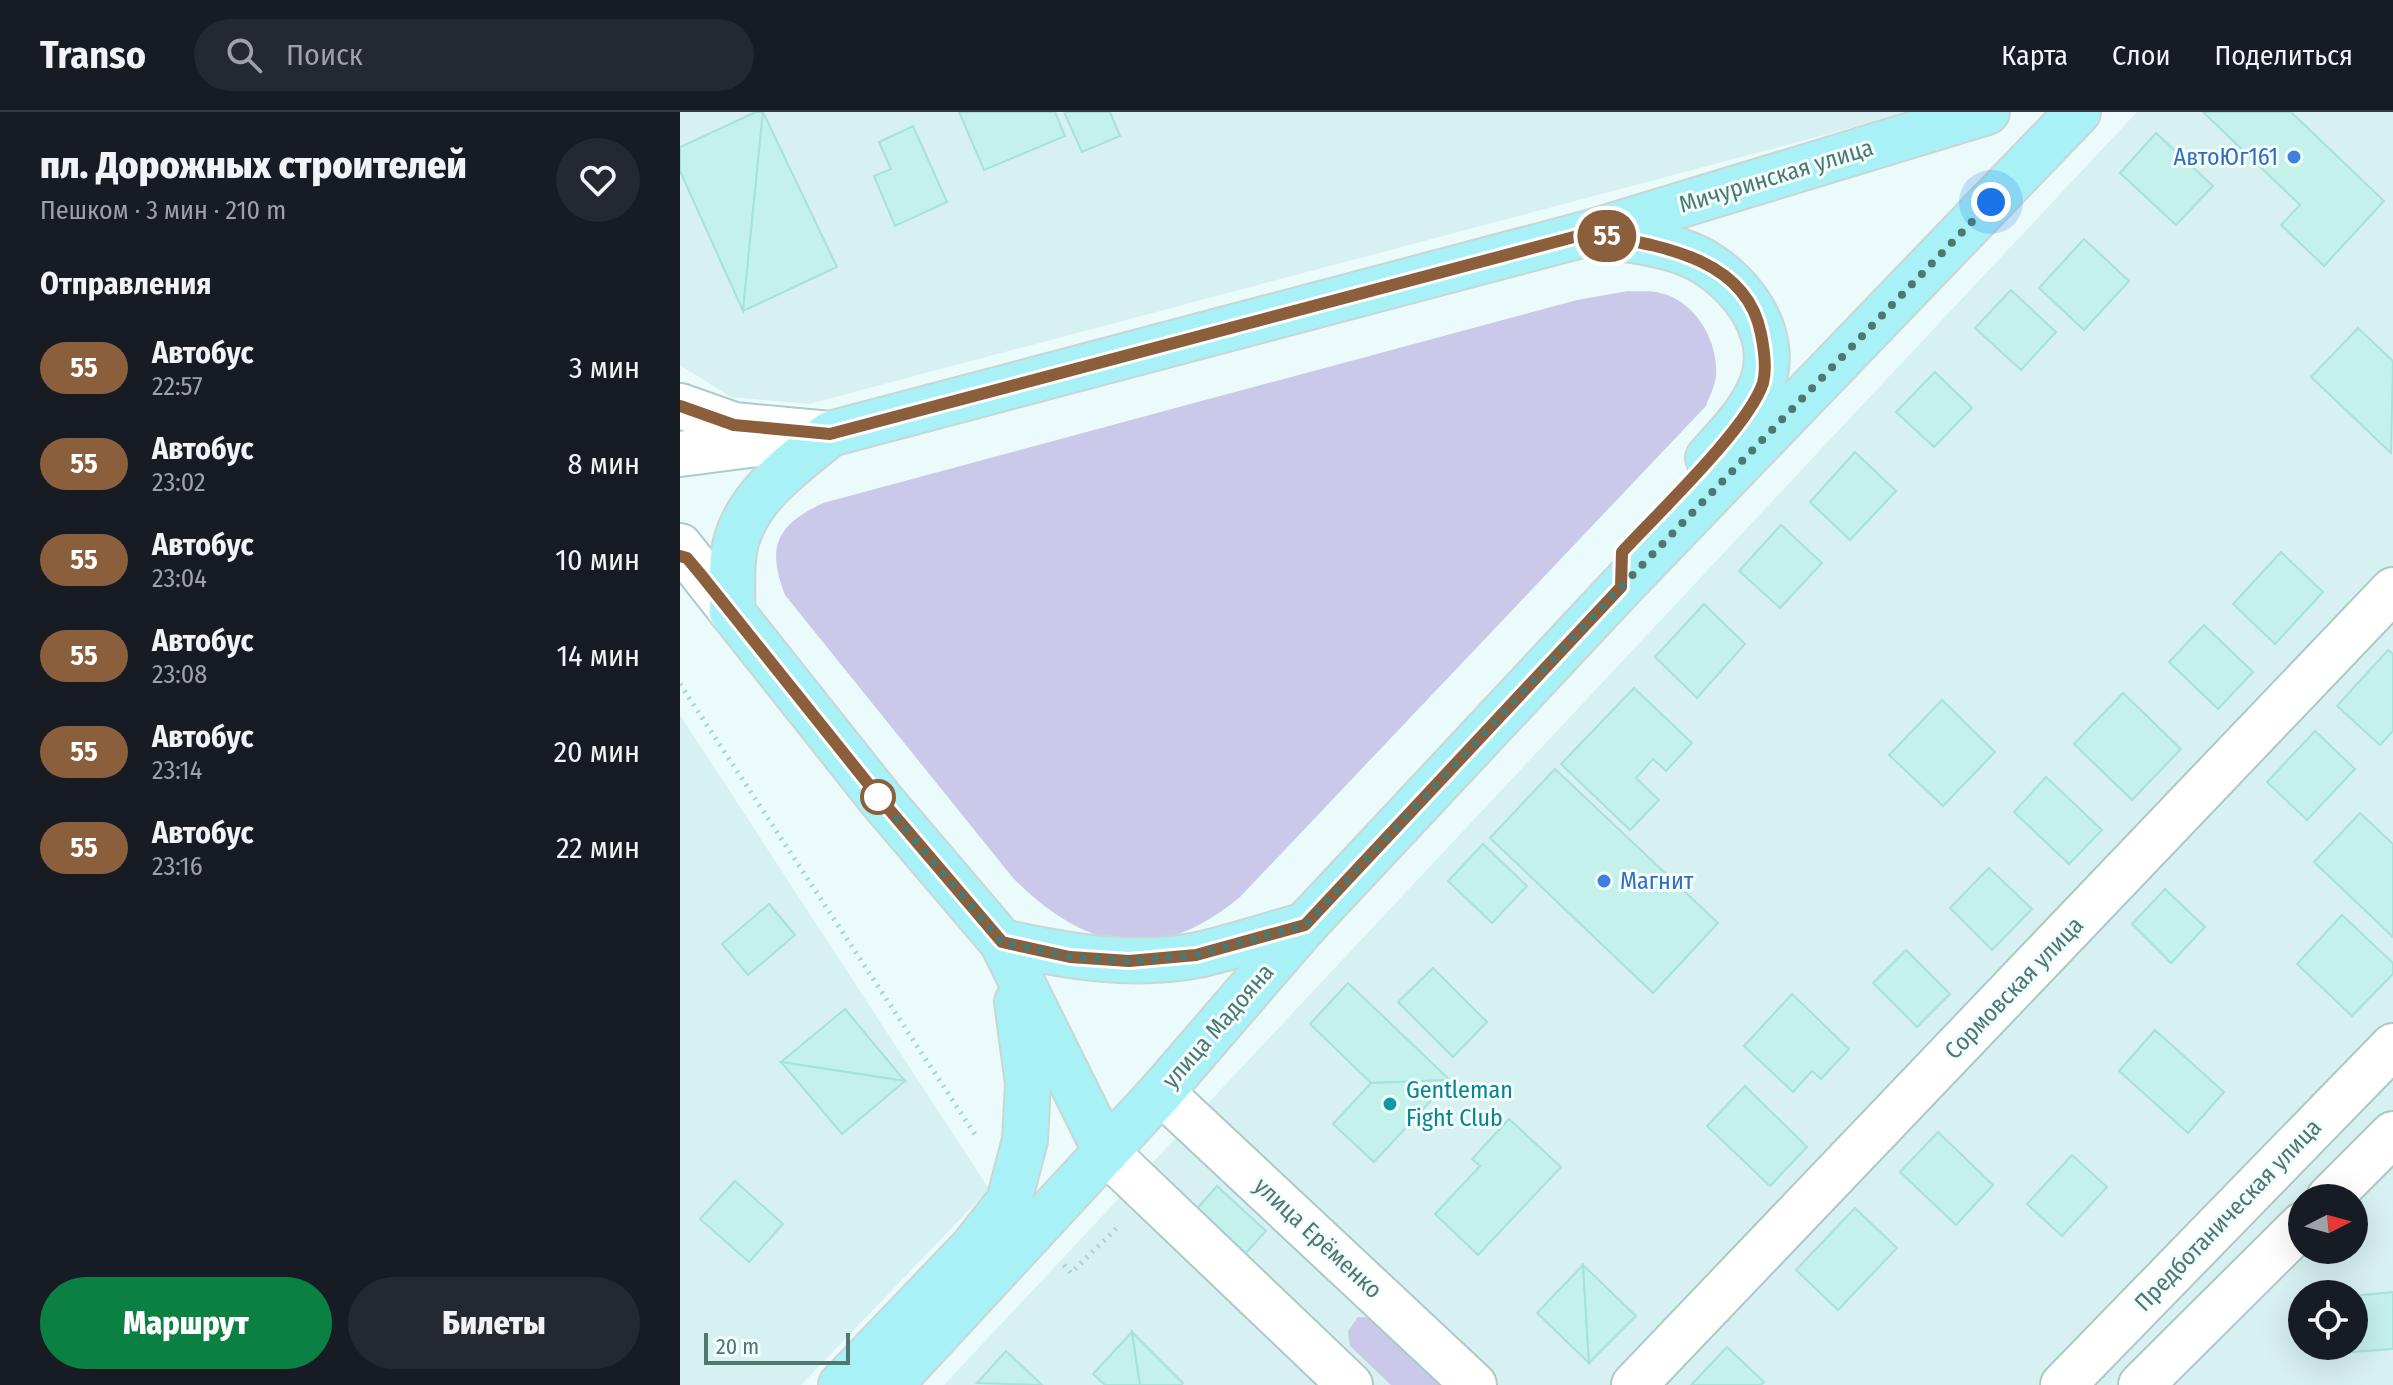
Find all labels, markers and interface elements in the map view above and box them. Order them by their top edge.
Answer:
search box [194,19,754,91]
text: Transo [40,32,146,78]
icon: search [222,33,266,77]
text: Поиск [286,37,363,73]
text: Карта [2001,39,2068,72]
text: Слои [2112,39,2170,72]
text: Поделиться [2214,39,2353,72]
street label: Мичуринская улица [1676,133,1876,219]
button: heart [556,138,640,222]
text: пл. Дорожных строителей [40,142,467,188]
place label: АвтоЮг161 [2174,143,2278,171]
marker: АвтоЮг161 [2285,148,2303,166]
your location [1971,182,2011,222]
text: Пешком · 3 мин · 210 m [40,195,286,226]
line badge: 55 [1571,210,1643,262]
text: 55 [1593,219,1621,252]
text: Отправления [40,266,211,302]
text: Автобус [152,335,254,371]
text: 3 мин [569,350,640,386]
text: 55 [70,351,98,384]
text: 22:57 [152,371,202,402]
text: Автобус [152,431,254,467]
text: 8 мин [568,446,640,482]
text: 55 [70,447,98,480]
text: 23:02 [152,467,205,498]
text: Автобус [152,527,254,563]
text: 10 мин [555,542,640,578]
text: 55 [70,543,98,576]
text: 23:04 [152,563,207,594]
text: Автобус [152,623,254,659]
text: 14 мин [556,638,640,674]
text: 55 [70,639,98,672]
text: 23:08 [152,659,207,690]
text: Автобус [152,719,254,755]
text: 20 мин [554,734,640,770]
text: 55 [70,735,98,768]
text: 23:14 [152,755,202,786]
unlabelled marker [861,780,895,814]
text: Автобус [152,815,254,851]
text: 22 мин [556,830,640,866]
text: 55 [70,831,98,864]
text: 23:16 [152,851,203,882]
place label: Магнит [1620,867,1694,895]
marker: Магнит [1595,872,1613,890]
street label: Сормовская улица [1939,911,2089,1065]
street label: улица Мадояна [1156,958,1280,1094]
place label: Gentleman Fight Club [1406,1076,1513,1132]
marker: Gentleman Fight Club [1381,1095,1399,1113]
street label: Предботаническая улица [2129,1113,2327,1317]
street label: улица Ерёменко [1248,1172,1388,1304]
north arrow [2288,1184,2368,1264]
map controls [2288,1184,2368,1360]
button: Маршрут [40,1277,332,1369]
button: Билеты [348,1277,640,1369]
button: locate [2288,1280,2368,1360]
scale bar [704,1329,850,1365]
text: 20 m [716,1333,759,1360]

